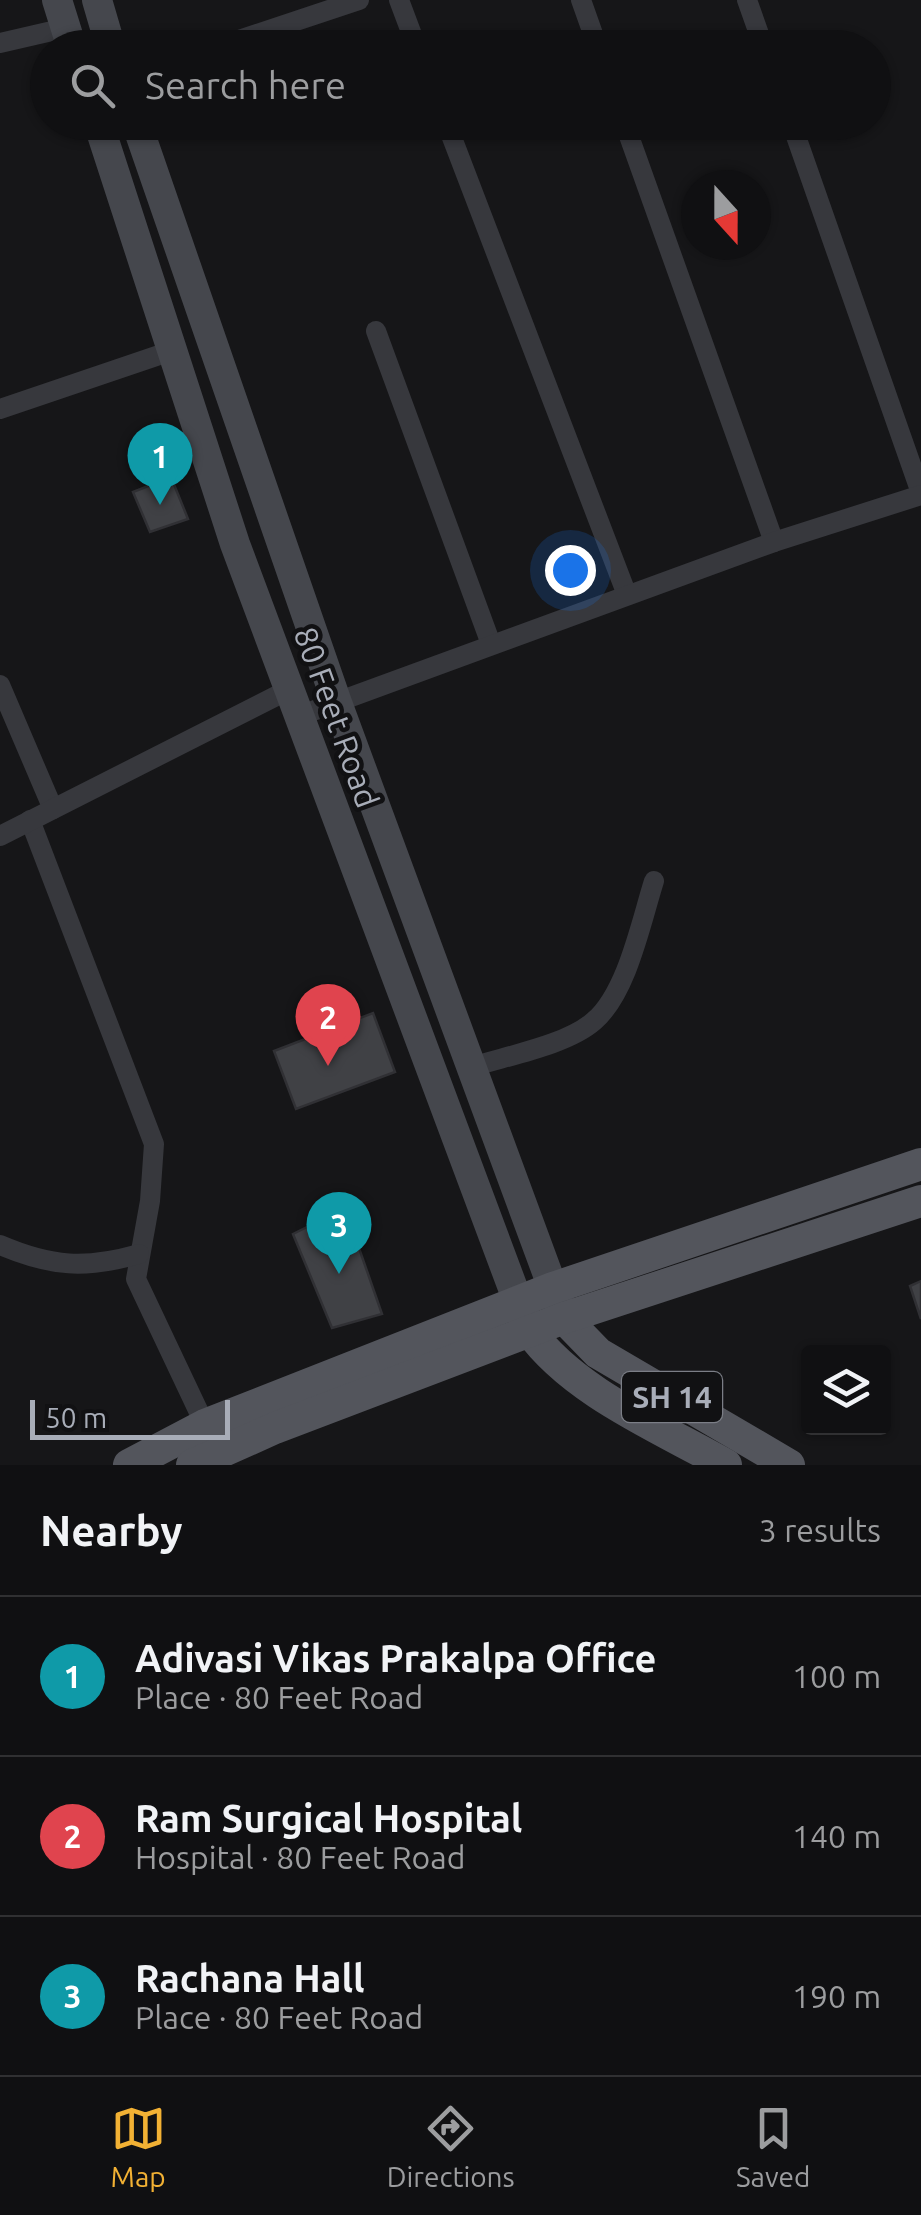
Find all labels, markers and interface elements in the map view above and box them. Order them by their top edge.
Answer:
search box [30,30,891,140]
icon: search [65,58,120,113]
text: Search here [145,64,346,106]
north arrow [681,170,771,260]
pin: 1 [128,422,192,505]
your location [545,545,596,596]
street label: 80 Feet Road [288,622,386,812]
pin: 2 [296,984,360,1066]
pin: 3 [306,1192,372,1274]
map controls [801,1345,891,1435]
button: layers [801,1345,891,1435]
road number: SH 14 [622,1372,722,1422]
scale bar [30,1395,230,1440]
text: 50 m [45,1402,107,1433]
text: Nearby [40,1507,183,1554]
text: 3 results [759,1512,881,1548]
text: Adivasi Vikas Prakalpa Office [135,1637,656,1679]
text: 1 [63,1658,82,1694]
text: 100 m [792,1658,881,1694]
text: Place · 80 Feet Road [135,1679,423,1715]
text: Ram Surgical Hospital [135,1797,522,1839]
text: 2 [63,1818,82,1854]
text: 140 m [792,1818,881,1854]
text: Hospital · 80 Feet Road [135,1839,466,1875]
text: Rachana Hall [135,1957,364,1999]
text: 3 [63,1978,82,2014]
text: 190 m [792,1978,881,2014]
text: Place · 80 Feet Road [135,1999,423,2035]
tab: Map [111,2101,166,2192]
tab: Directions [387,2101,515,2192]
tab: Saved [736,2101,810,2192]

